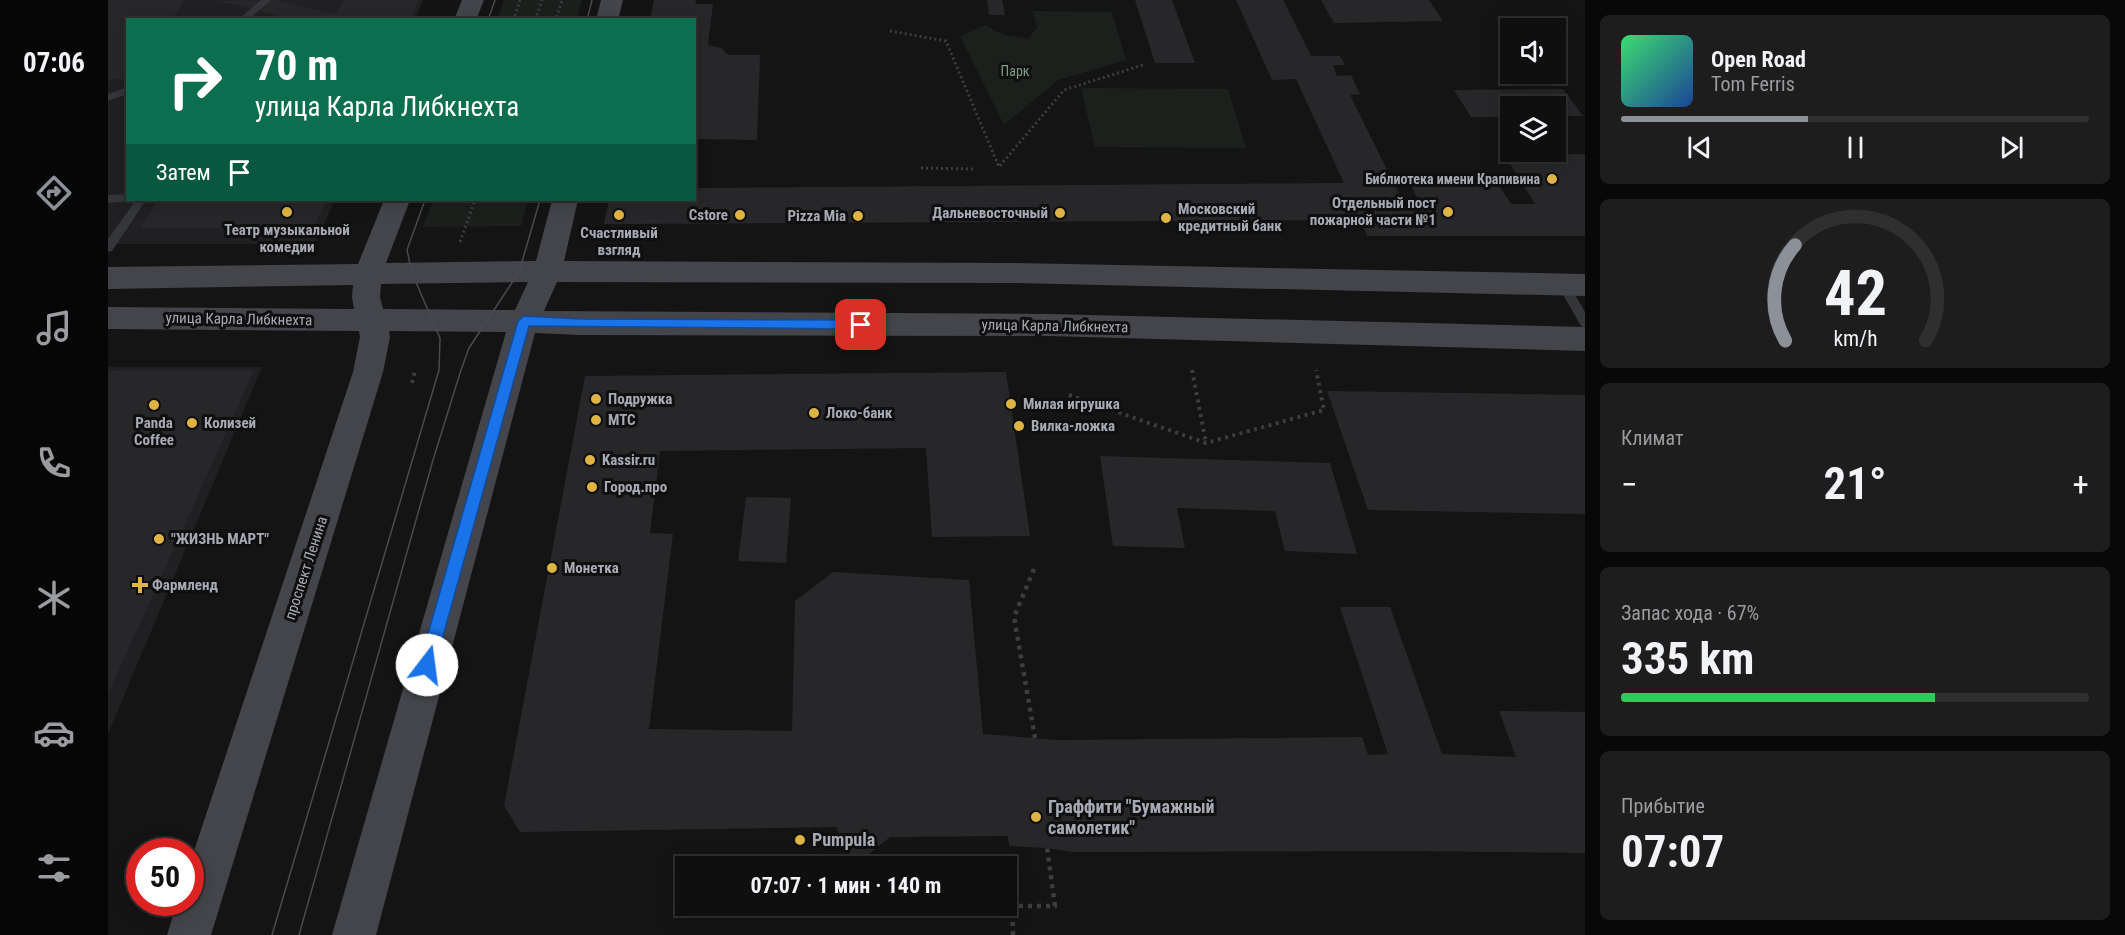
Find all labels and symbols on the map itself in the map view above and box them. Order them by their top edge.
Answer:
park label: Парк [1000,63,1030,79]
place label: Библиотека имени Крапивина [1365,171,1540,187]
marker: Библиотека имени Крапивина [1545,172,1559,186]
place label: Отдельный пост пожарной части №1 [1310,194,1436,229]
place label: Московский кредитный банк [1178,200,1282,235]
place label: Дальневосточный [932,204,1048,222]
marker: Театр музыкальной комедии [280,205,294,219]
marker: Отдельный пост пожарной части №1 [1441,205,1455,219]
place label: Cstore [689,206,728,224]
marker: Дальневосточный [1053,206,1067,220]
place label: Pizza Mia [787,207,846,225]
marker: Счастливый взгляд [612,208,626,222]
marker: Cstore [733,208,747,222]
marker: Pizza Mia [851,209,865,223]
marker: Московский кредитный банк [1159,211,1173,225]
place label: Театр музыкальной комедии [224,221,350,256]
place label: Счастливый взгляд [580,224,658,259]
pin [835,299,886,350]
street label: улица Карла Либкнехта [165,309,313,329]
street label: улица Карла Либкнехта [981,316,1129,336]
place label: Подружка [608,390,672,408]
marker: Подружка [589,392,603,406]
place label: Милая игрушка [1023,395,1120,413]
marker: Милая игрушка [1004,397,1018,411]
marker: Panda Coffee [147,398,161,412]
place label: Локо-банк [826,404,893,422]
marker: Локо-банк [807,406,821,420]
place label: МТС [608,411,636,429]
marker: МТС [589,413,603,427]
place label: Panda Coffee [134,414,174,449]
place label: Колизей [204,414,256,432]
marker: Колизей [185,416,199,430]
place label: Вилка-ложка [1031,417,1115,435]
marker: Вилка-ложка [1012,419,1026,433]
place label: Kassir.ru [602,451,655,469]
marker: Kassir.ru [583,453,597,467]
place label: Город.про [604,478,667,496]
marker: Город.про [585,480,599,494]
street label: проспект Ленина [281,514,331,622]
place label: "ЖИЗНЬ МАРТ" [171,530,269,548]
marker: "ЖИЗНЬ МАРТ" [152,532,166,546]
place label: Монетка [564,559,619,577]
marker: Монетка [545,561,559,575]
place label: Фармленд [152,576,218,594]
marker: Фармленд [133,578,147,592]
position arrow [395,633,459,697]
place label: Граффити "Бумажный самолетик" [1048,796,1215,838]
marker: Граффити "Бумажный самолетик" [1029,810,1043,824]
place label: Pumpula [812,829,875,850]
marker: Pumpula [793,833,807,847]
speed limit sign: 50 [126,838,204,916]

